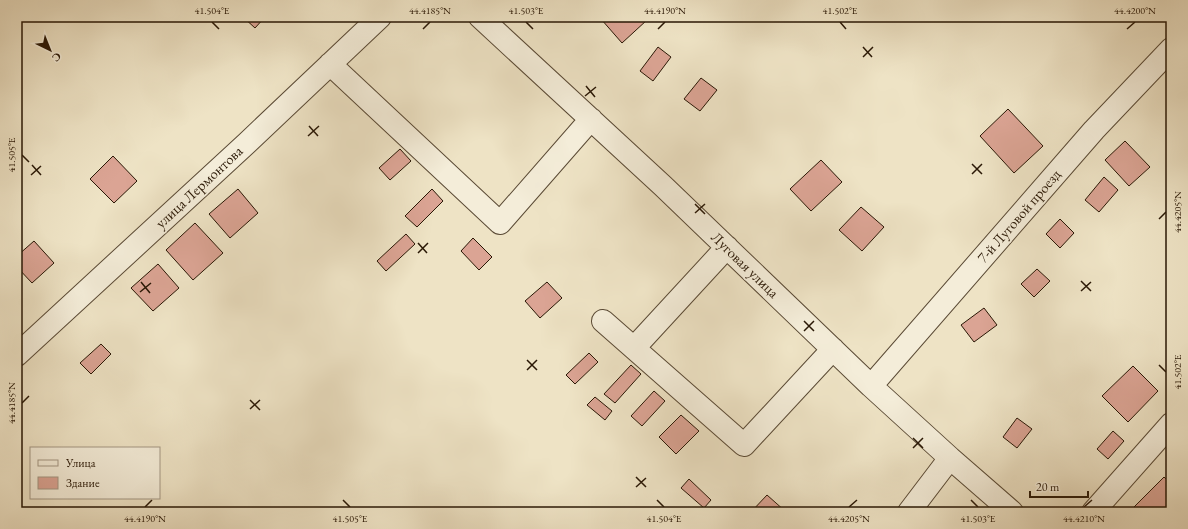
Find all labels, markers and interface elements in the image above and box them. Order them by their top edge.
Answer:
text: 41.504°E [195,4,230,17]
text: 44.4185°N [409,4,451,17]
text: 41.503°E [509,4,544,17]
text: 44.4190°N [644,4,686,17]
text: 41.502°E [823,4,858,17]
text: 44.4200°N [1114,4,1156,17]
north arrow [30,30,70,70]
text: С [49,50,64,65]
text: 41.505°E [5,137,18,172]
street label: улица Лермонтова [151,141,246,232]
street label: 7-й Луговой проезд [973,165,1065,266]
text: 44.4205°N [1171,191,1184,233]
street label: Луговая улица [707,228,783,302]
text: 41.502°E [1171,354,1184,389]
text: 44.4185°N [5,382,18,424]
legend [30,447,160,499]
text: Улица [65,455,96,471]
scale bar [1030,473,1088,499]
text: Здание [66,475,100,491]
text: 20 m [1036,479,1060,495]
text: 44.4190°N [124,512,166,525]
text: 41.505°E [333,512,368,525]
text: 41.504°E [647,512,682,525]
text: 44.4205°N [828,512,870,525]
text: 41.503°E [961,512,996,525]
text: 44.4210°N [1063,512,1105,525]

